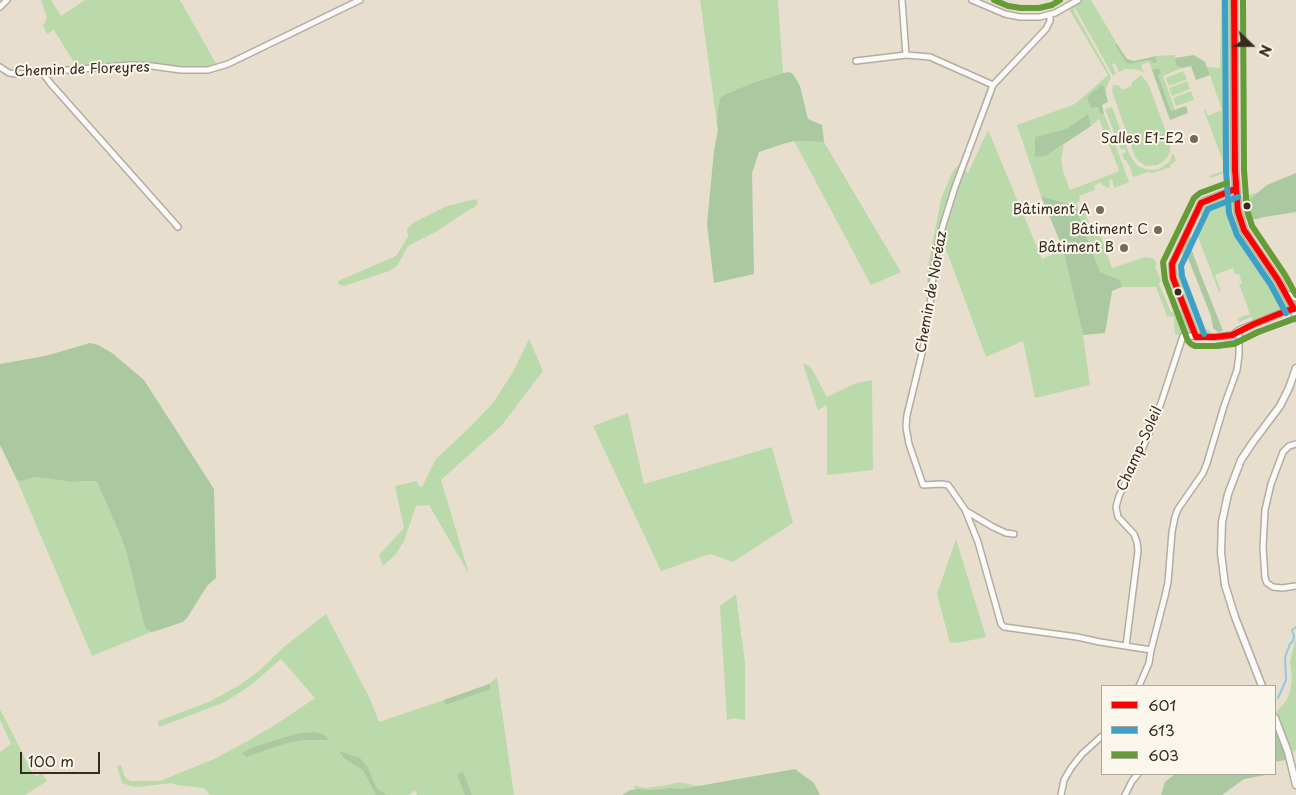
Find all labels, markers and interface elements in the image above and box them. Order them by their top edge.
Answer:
north arrow [1226,20,1276,70]
text: N [1254,42,1277,60]
street label: Chemin de Floreyres [14,59,150,81]
place label: Salles E1-E2 [1101,131,1184,147]
marker: Salles E1-E2 [1188,133,1200,145]
unlabelled marker [1242,201,1252,211]
place label: Bâtiment A [1013,202,1090,218]
marker: Bâtiment A [1094,204,1106,216]
place label: Bâtiment C [1071,222,1148,238]
marker: Bâtiment C [1152,224,1164,236]
street label: Chemin de Noréaz [913,230,951,354]
place label: Bâtiment B [1038,240,1114,256]
marker: Bâtiment B [1118,242,1130,254]
unlabelled marker [1173,287,1183,297]
street label: Champ-Soleil [1114,404,1166,494]
legend [1101,685,1276,775]
text: 601 [1148,693,1176,716]
text: 613 [1148,718,1175,741]
scale bar [22,742,102,774]
text: 603 [1148,743,1179,766]
text: 100 m [28,749,74,772]

